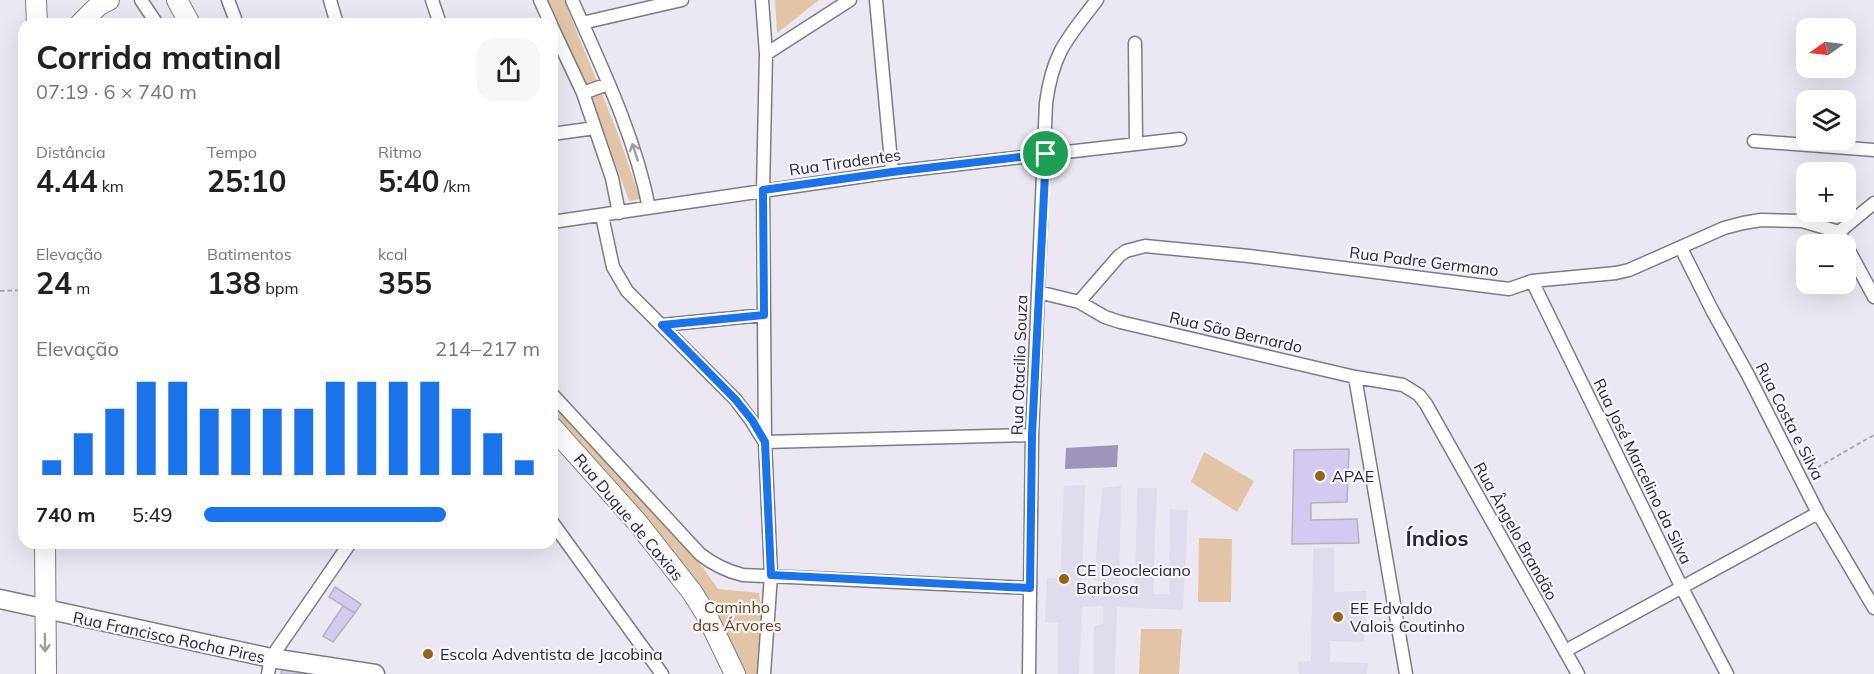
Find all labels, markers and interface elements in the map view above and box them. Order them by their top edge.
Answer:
north arrow [1796,18,1856,78]
map controls [1796,18,1856,294]
text: Corrida matinal [36,36,282,77]
button: share [477,38,540,101]
text: 07:19 · 6 × 740 m [36,79,197,104]
button: layers [1796,90,1856,150]
pin [1020,128,1071,179]
icon: arrive [1029,137,1062,170]
text: Distância [36,142,106,162]
text: Tempo [207,142,257,162]
text: Ritmo [378,142,422,162]
one-way arrow [629,143,640,162]
street label: Rua Tiradentes [788,144,902,180]
text: 4.44 [36,162,97,200]
text: 25:10 [207,162,286,200]
text: 5:40 [378,162,439,200]
button: + [1796,162,1856,222]
text: km [97,176,124,196]
text: /km [439,176,470,196]
button: − [1796,234,1856,294]
street label: Rua Padre Germano [1348,242,1500,280]
text: Elevação [36,244,102,264]
text: Batimentos [207,244,292,264]
text: kcal [378,244,407,264]
text: 24 [36,264,72,302]
text: 138 [207,264,261,302]
text: 355 [378,264,432,302]
text: m [72,278,90,298]
text: bpm [261,278,298,298]
street label: Rua Otacilio Souza [1007,294,1031,436]
street label: Rua São Bernardo [1168,307,1304,357]
text: Elevação [36,336,119,361]
text: 214–217 m [435,336,540,361]
street label: Rua Costa e Silva [1752,359,1828,483]
street label: Rua José Marcelino da Silva [1589,375,1697,567]
street label: Rua Duque de Caxias [570,449,688,585]
street label: Rua Ângelo Brandão [1470,459,1562,603]
place label: APAE [1332,466,1374,486]
marker: APAE [1313,469,1327,483]
text: 740 m [36,502,95,527]
text: 5:49 [132,502,173,527]
district label: Índios [1406,524,1468,552]
place label: CE Deocleciano Barbosa [1076,560,1191,598]
marker: CE Deocleciano Barbosa [1057,572,1071,586]
park label: Caminho das Árvores [692,597,782,635]
place label: EE Edvaldo Valois Coutinho [1350,598,1465,636]
street label: Rua Francisco Rocha Pires [71,607,267,667]
marker: EE Edvaldo Valois Coutinho [1331,610,1345,624]
one-way arrow [40,633,51,653]
place label: Escola Adventista de Jacobina [440,644,663,664]
marker: Escola Adventista de Jacobina [421,647,435,661]

